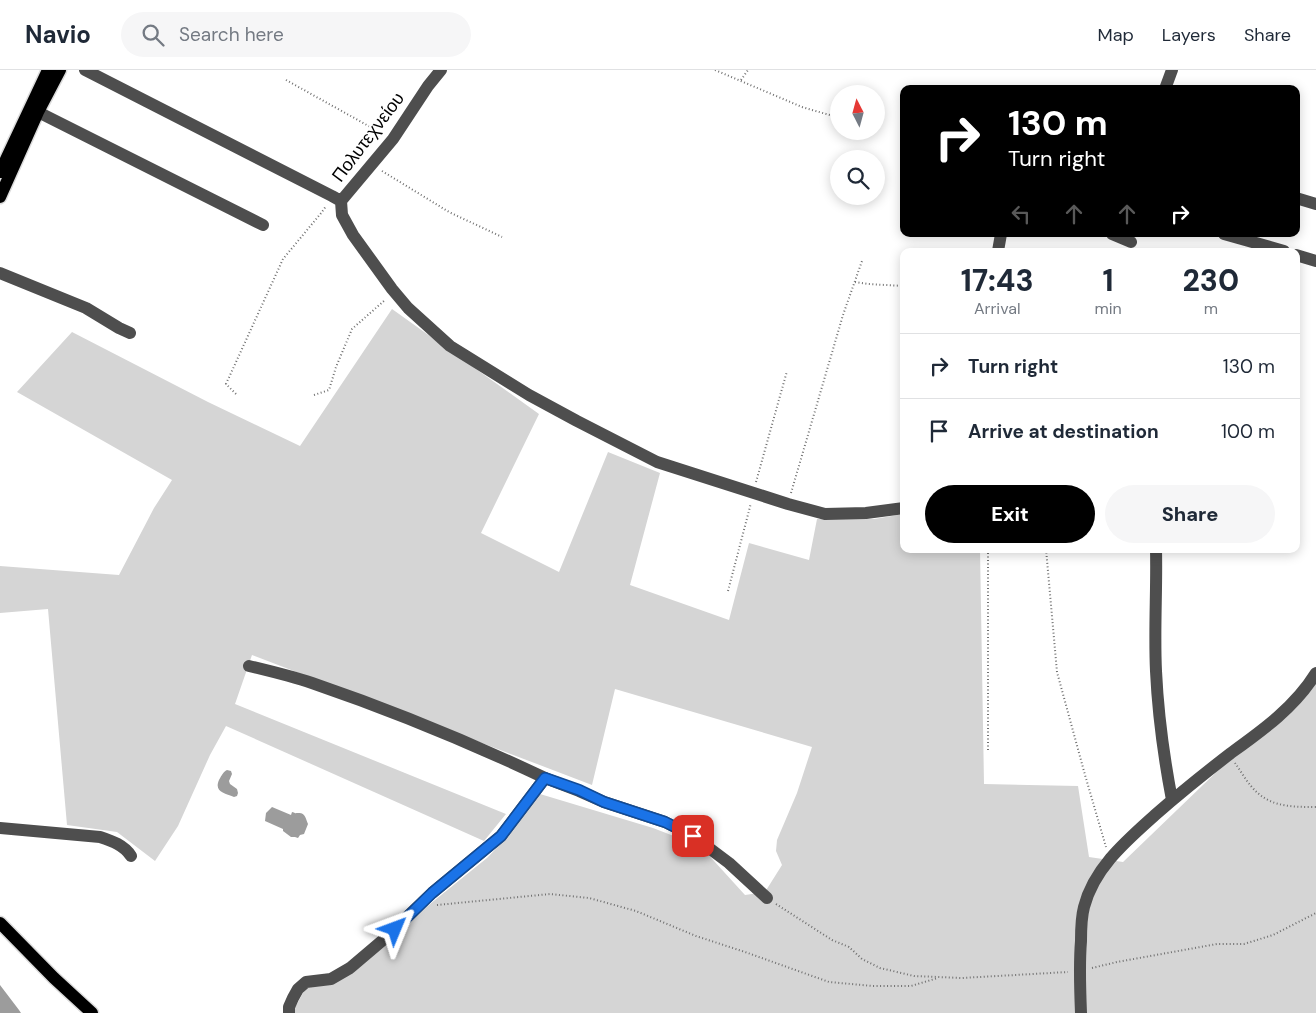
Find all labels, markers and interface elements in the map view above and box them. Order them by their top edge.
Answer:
search box [121,12,471,57]
text: Navio [25,19,91,50]
icon: search [139,21,167,49]
text: Search here [179,22,284,47]
text: Map [1098,23,1134,47]
text: Layers [1162,23,1216,47]
text: Share [1244,23,1291,47]
north arrow [830,85,885,140]
map controls [830,85,885,205]
street label: Πολυτεχνείου [326,87,410,187]
text: 130 m [1008,100,1108,146]
icon: right [925,105,990,170]
text: Turn right [1008,144,1105,173]
button: search [830,150,885,205]
icon: left [1007,200,1035,228]
icon: ahead [1060,200,1088,228]
icon: ahead [1113,200,1141,228]
icon: right [1166,200,1194,228]
text: 17:43 [961,261,1034,300]
text: 1 [1103,261,1114,300]
text: 230 [1183,261,1239,300]
text: Arrival [974,298,1021,319]
text: min [1094,298,1122,319]
text: m [1204,298,1218,319]
icon: right [925,352,953,380]
text: Turn right [968,354,1058,379]
text: 130 m [1223,354,1275,379]
icon: arrive [925,417,953,445]
text: Arrive at destination [968,419,1159,444]
text: 100 m [1221,419,1275,444]
button: Exit [925,485,1095,543]
button: Share [1105,485,1275,543]
pin [672,815,714,857]
icon: arrive [679,822,707,850]
position arrow [368,902,420,954]

